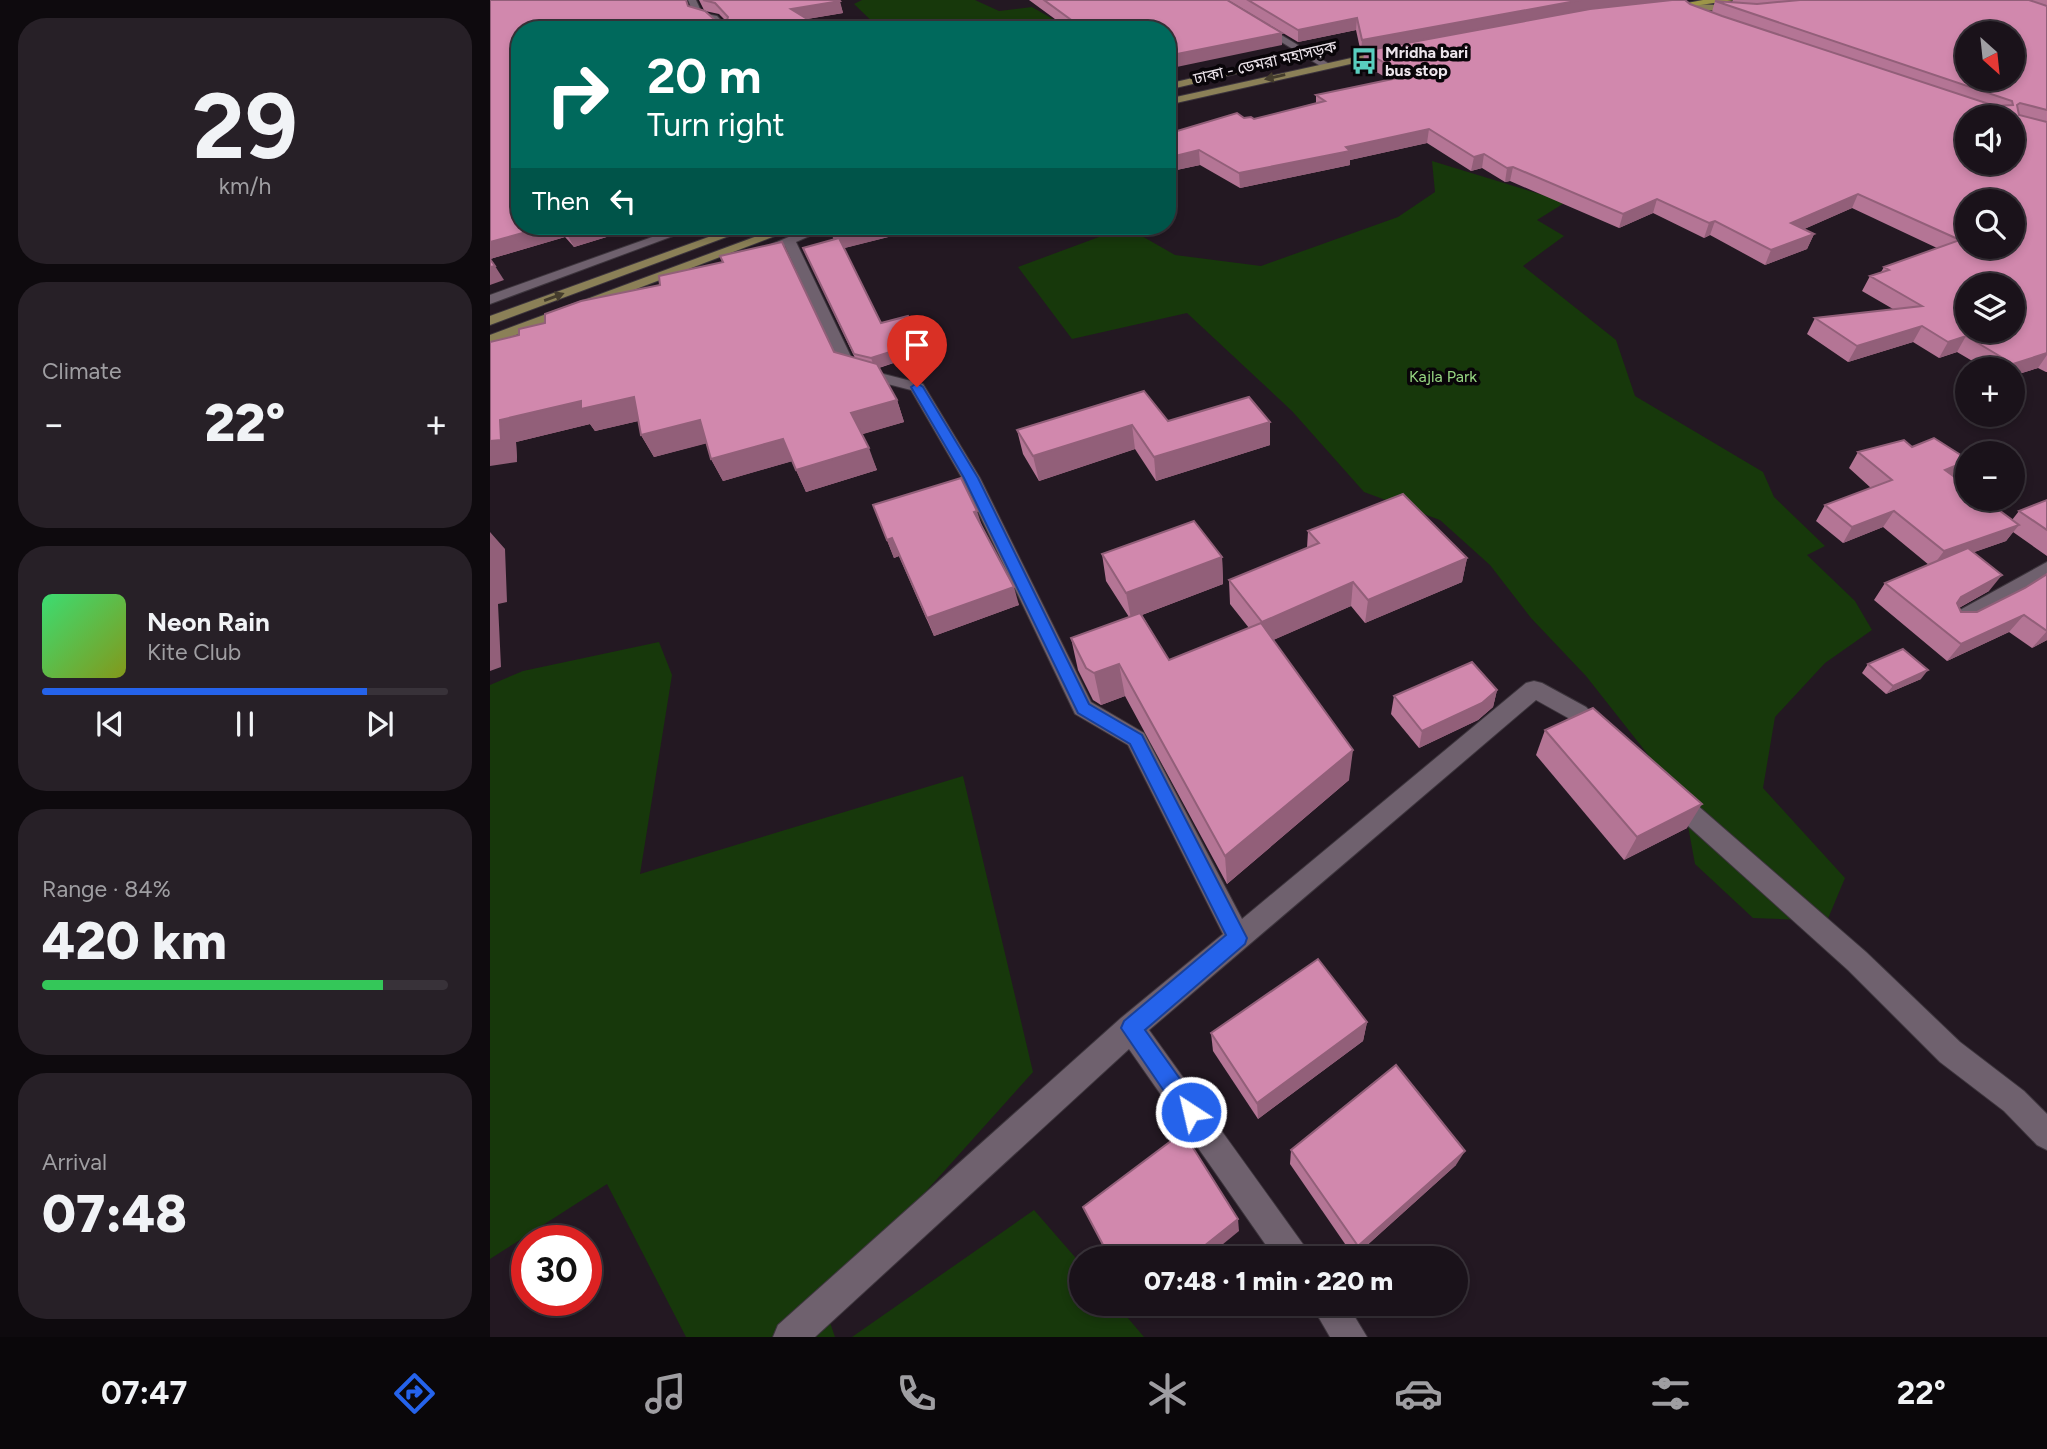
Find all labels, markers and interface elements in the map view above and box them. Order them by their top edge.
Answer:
north arrow [1955,21,2025,91]
map controls [1955,21,2025,511]
street label: ঢাকা - ডেমরা মহাসড়ক [1191,37,1340,88]
place label: Mridha bari bus stop [1385,43,1468,80]
text: 20 m [647,46,762,105]
bus stop icon: Mridha bari bus stop [1349,46,1379,76]
icon: right [532,49,623,140]
text: 29 [192,72,298,181]
one-way arrow [1264,72,1286,83]
button: sound [1955,105,2025,175]
text: Turn right [647,106,785,144]
text: km/h [219,172,271,200]
icon: left [604,182,642,220]
text: Then [532,185,590,217]
button: search [1955,189,2025,259]
button: layers [1955,273,2025,343]
one-way arrow [544,291,565,302]
pin [887,315,947,387]
icon: arrive [898,326,936,364]
text: Climate [42,357,121,385]
button: + [1955,357,2025,427]
park label: Kajla Park [1409,367,1477,386]
text: 22° [204,392,286,454]
text: − [42,401,66,447]
text: + [424,401,448,447]
button: − [1955,441,2025,511]
text: Neon Rain [147,606,270,638]
text: Kite Club [147,638,241,666]
icon: previous [91,705,129,743]
icon: pause [226,705,264,743]
icon: next [361,705,399,743]
text: Range · 84% [42,875,171,903]
text: 420 km [42,910,227,972]
position arrow [1154,1075,1228,1149]
text: Arrival [42,1148,107,1176]
text: 07:48 [42,1183,187,1245]
speed limit sign: 30 [511,1225,602,1316]
text: 07:48 · 1 min · 220 m [1144,1265,1393,1297]
icon: directions [390,1369,439,1418]
icon: music [641,1369,690,1418]
icon: phone [892,1369,941,1418]
icon: climate [1143,1369,1192,1418]
icon: car [1394,1369,1443,1418]
icon: filters [1646,1369,1695,1418]
text: 07:47 [101,1374,187,1412]
text: 22° [1897,1374,1946,1412]

